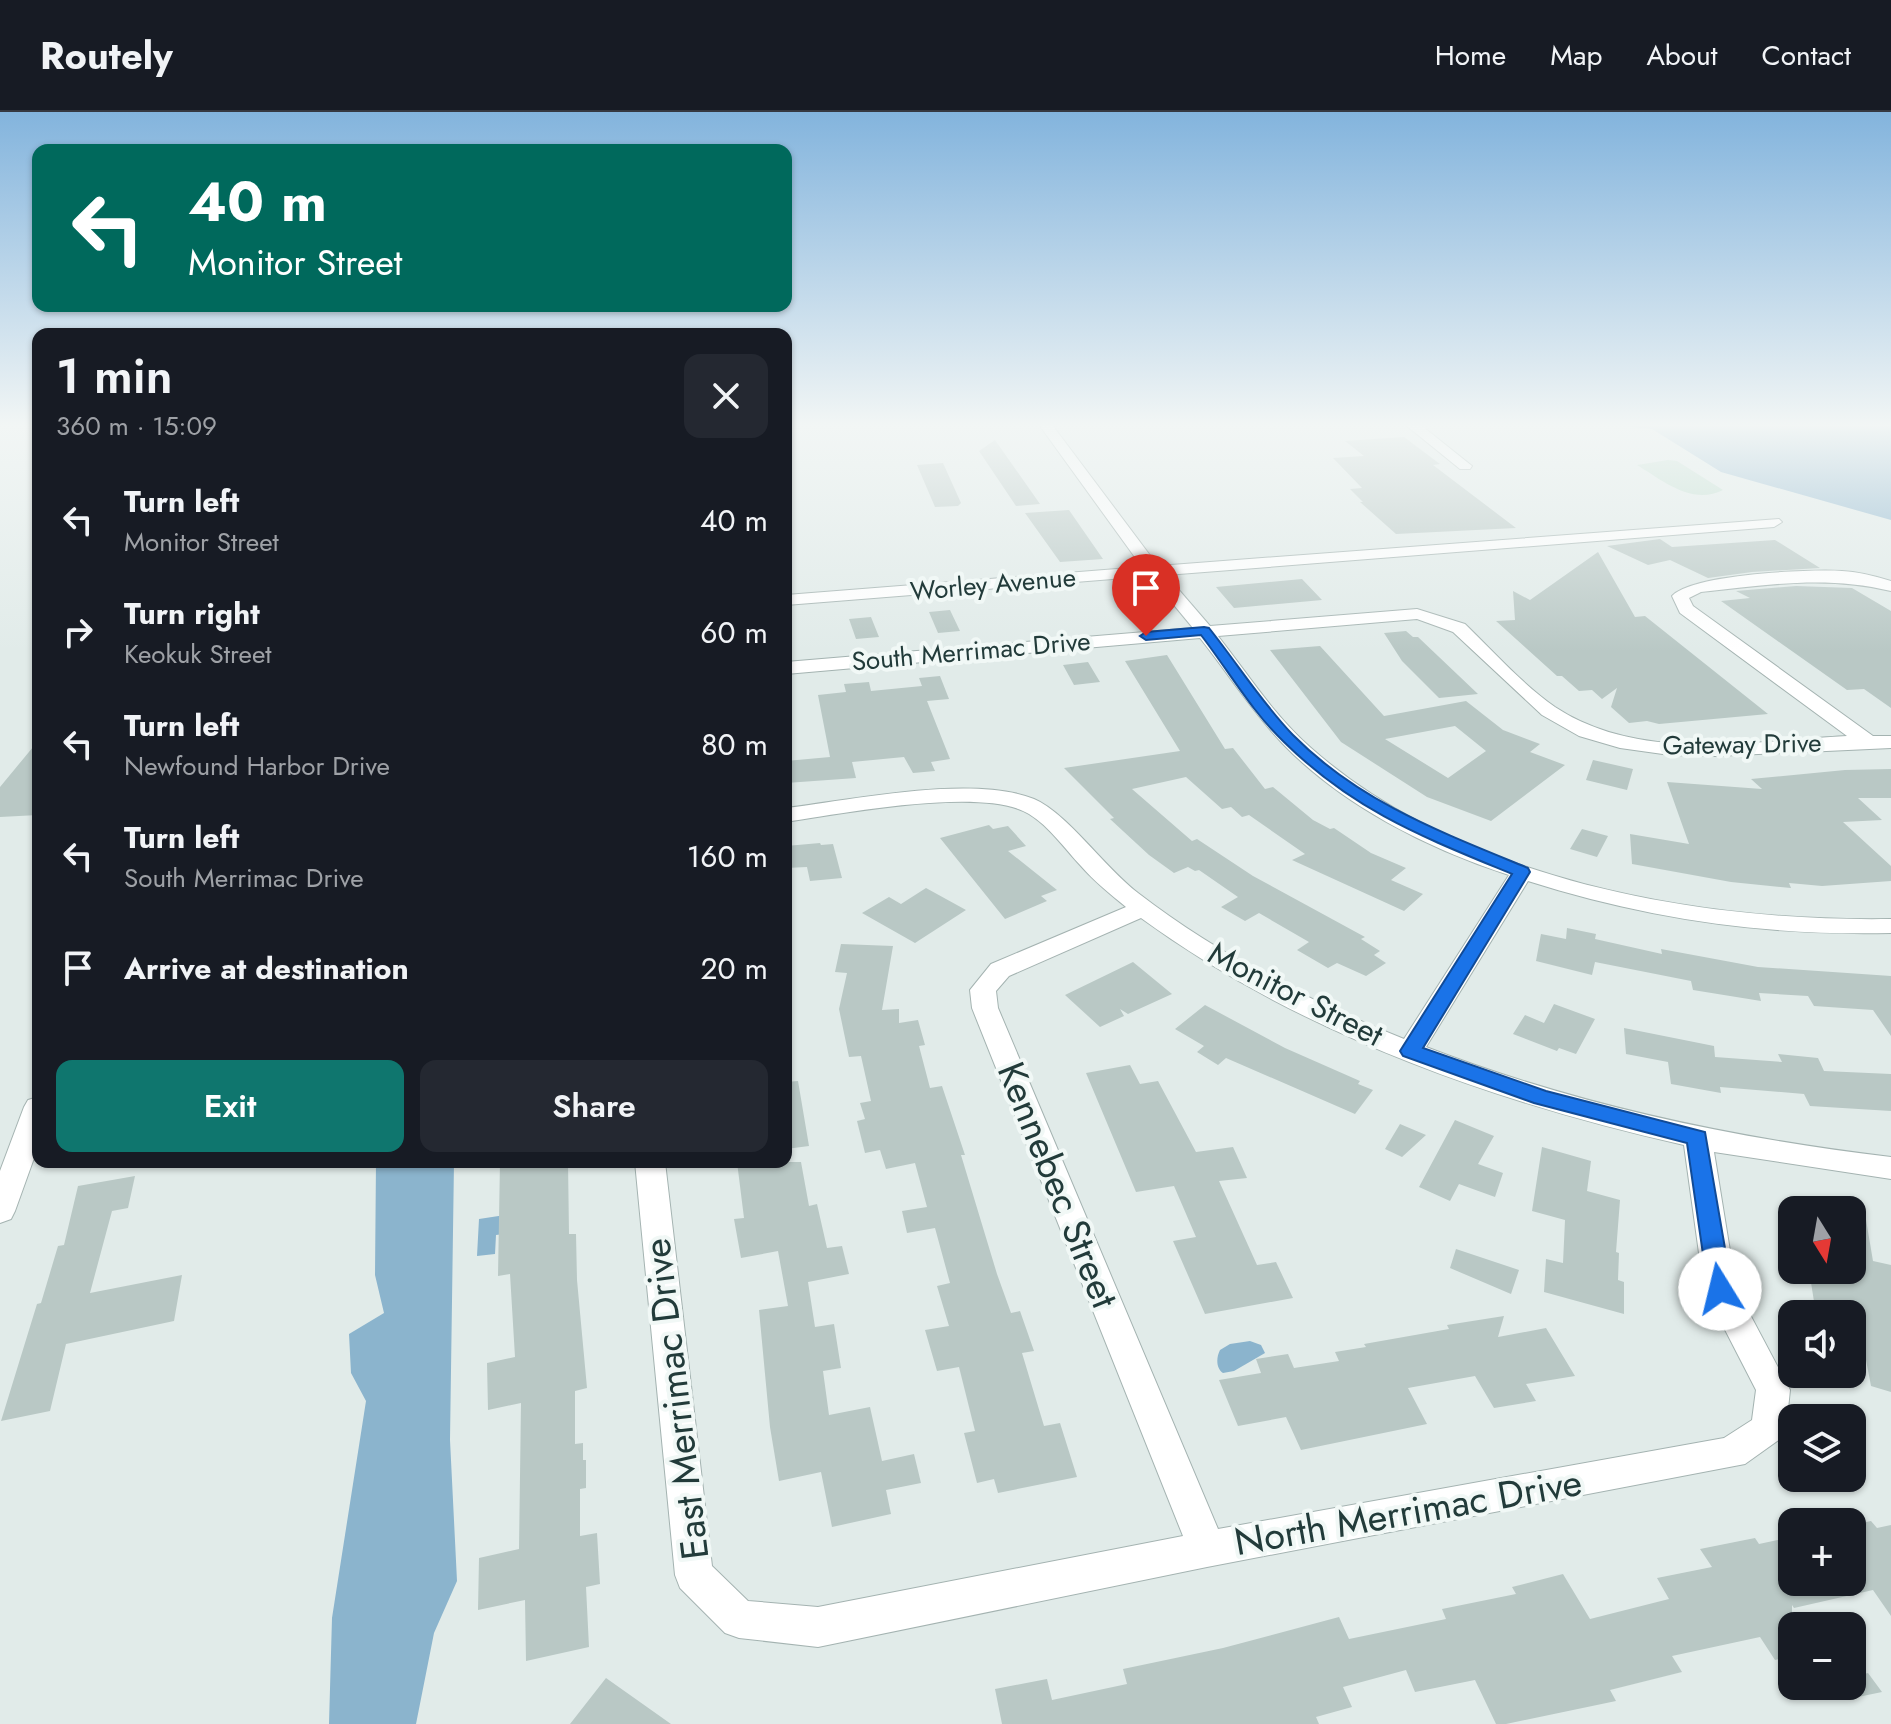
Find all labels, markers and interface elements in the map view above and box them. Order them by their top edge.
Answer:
text: Routely [40,28,173,83]
text: Home [1435,35,1506,76]
text: Map [1550,35,1602,76]
text: About [1646,35,1718,76]
text: Contact [1762,35,1851,76]
text: 40 m [188,161,327,242]
icon: left [56,176,160,280]
text: Monitor Street [188,236,402,288]
text: 1 min [56,342,173,411]
button: close [684,354,768,438]
text: 360 m · 15:09 [56,407,217,445]
text: Turn left [124,480,239,523]
icon: left [56,498,100,542]
text: 40 m [700,499,768,542]
text: Monitor Street [124,523,279,561]
pin [1112,554,1180,636]
street label: Worley Avenue [909,558,1077,610]
icon: arrive [1124,566,1168,610]
text: Turn right [124,592,260,635]
icon: right [56,610,100,654]
text: 60 m [700,611,768,654]
street label: South Merrimac Drive [850,622,1092,680]
text: Keokuk Street [124,635,272,673]
text: Turn left [124,704,239,747]
icon: left [56,722,100,766]
text: 80 m [701,723,768,766]
street label: Gateway Drive [1662,724,1822,764]
text: Newfound Harbor Drive [124,747,390,785]
text: Turn left [124,816,239,859]
icon: left [56,834,100,878]
text: 160 m [687,835,768,878]
text: South Merrimac Drive [124,859,364,897]
street label: Monitor Street [1201,930,1392,1058]
icon: arrive [56,946,100,990]
text: Arrive at destination [124,947,409,990]
text: 20 m [701,947,768,990]
street label: Kennebec Street [984,1054,1133,1316]
button: Exit [56,1060,404,1152]
button: Share [420,1060,768,1152]
north arrow [1778,1196,1866,1284]
map controls [1778,1196,1866,1700]
street label: East Merrimac Drive [629,1235,722,1563]
position arrow [1678,1247,1762,1331]
button: sound [1778,1300,1866,1388]
button: layers [1778,1404,1866,1492]
street label: North Merrimac Drive [1230,1454,1586,1569]
button: + [1778,1508,1866,1596]
button: − [1778,1612,1866,1700]

